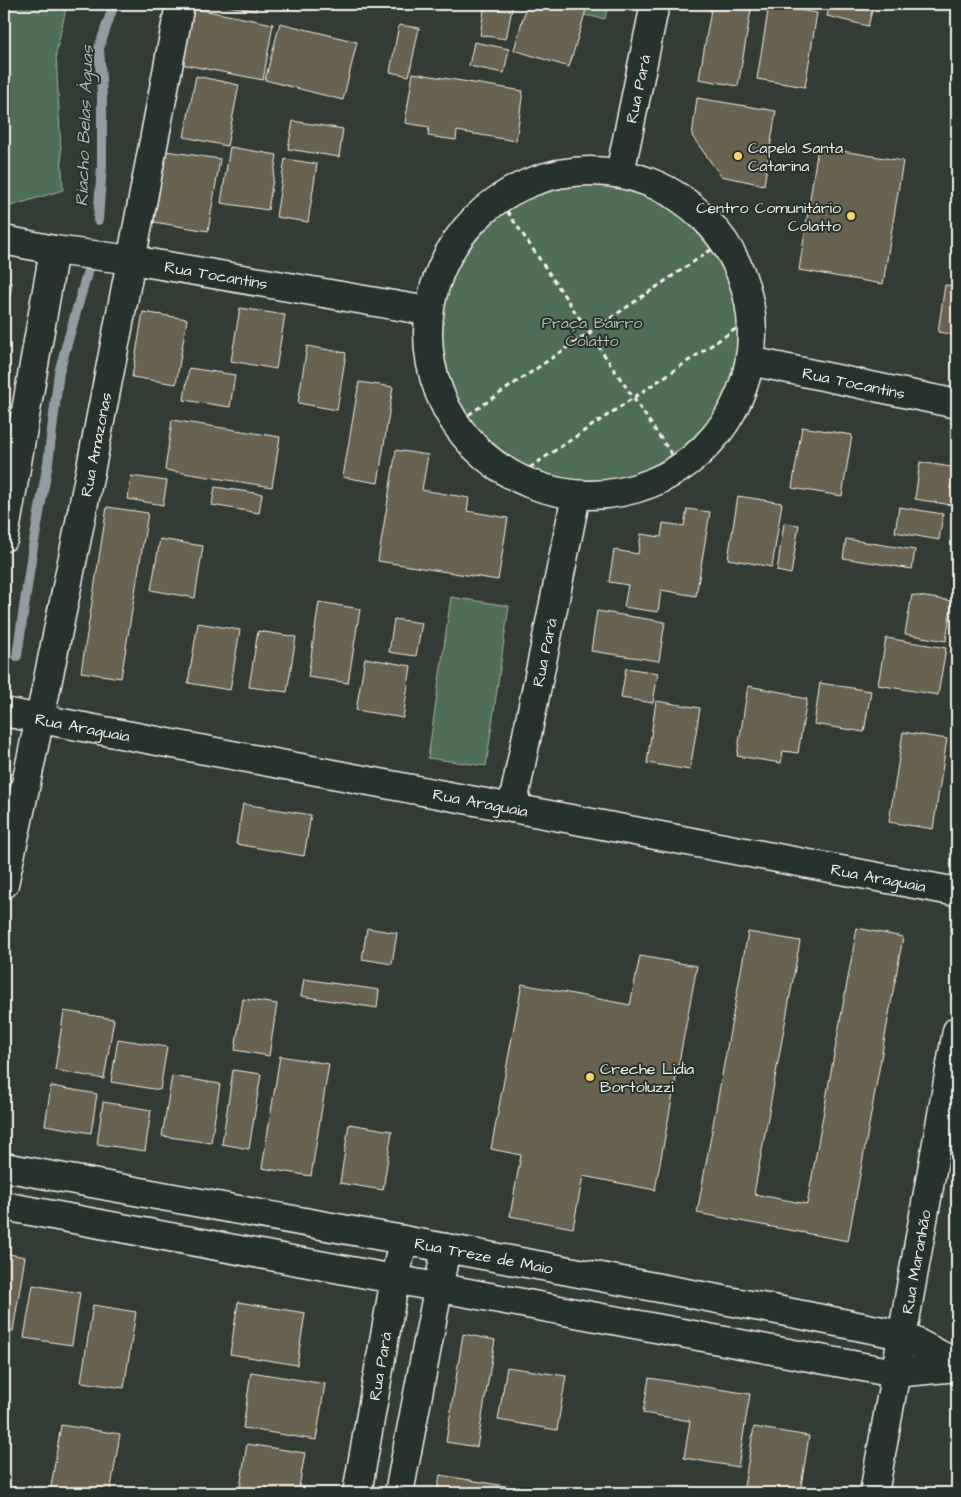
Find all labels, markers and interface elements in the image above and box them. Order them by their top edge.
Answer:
water label: Riacho Belas Águas [69,44,101,207]
street label: Rua Pará [621,53,656,125]
place label: Capela Santa Catarina [748,137,843,177]
marker: Capela Santa Catarina [732,150,744,162]
place label: Centro Comunitário Colatto [696,197,841,237]
marker: Centro Comunitário Colatto [845,210,857,222]
street label: Rua Tocantins [163,256,269,295]
park label: Praça Bairro Colatto [542,312,642,352]
street label: Rua Tocantins [800,362,907,405]
street label: Rua Amazonas [75,390,117,499]
street label: Rua Pará [527,616,563,689]
street label: Rua Araguaia [33,708,132,748]
street label: Rua Araguaia [431,783,530,823]
street label: Rua Araguaia [829,858,928,898]
place label: Creche Lidia Bortoluzzi [600,1058,694,1098]
marker: Creche Lidia Bortoluzzi [584,1071,596,1083]
street label: Rua Maranhão [896,1208,937,1316]
street label: Rua Treze de Maio [413,1232,555,1280]
street label: Rua Pará [364,1330,397,1402]

